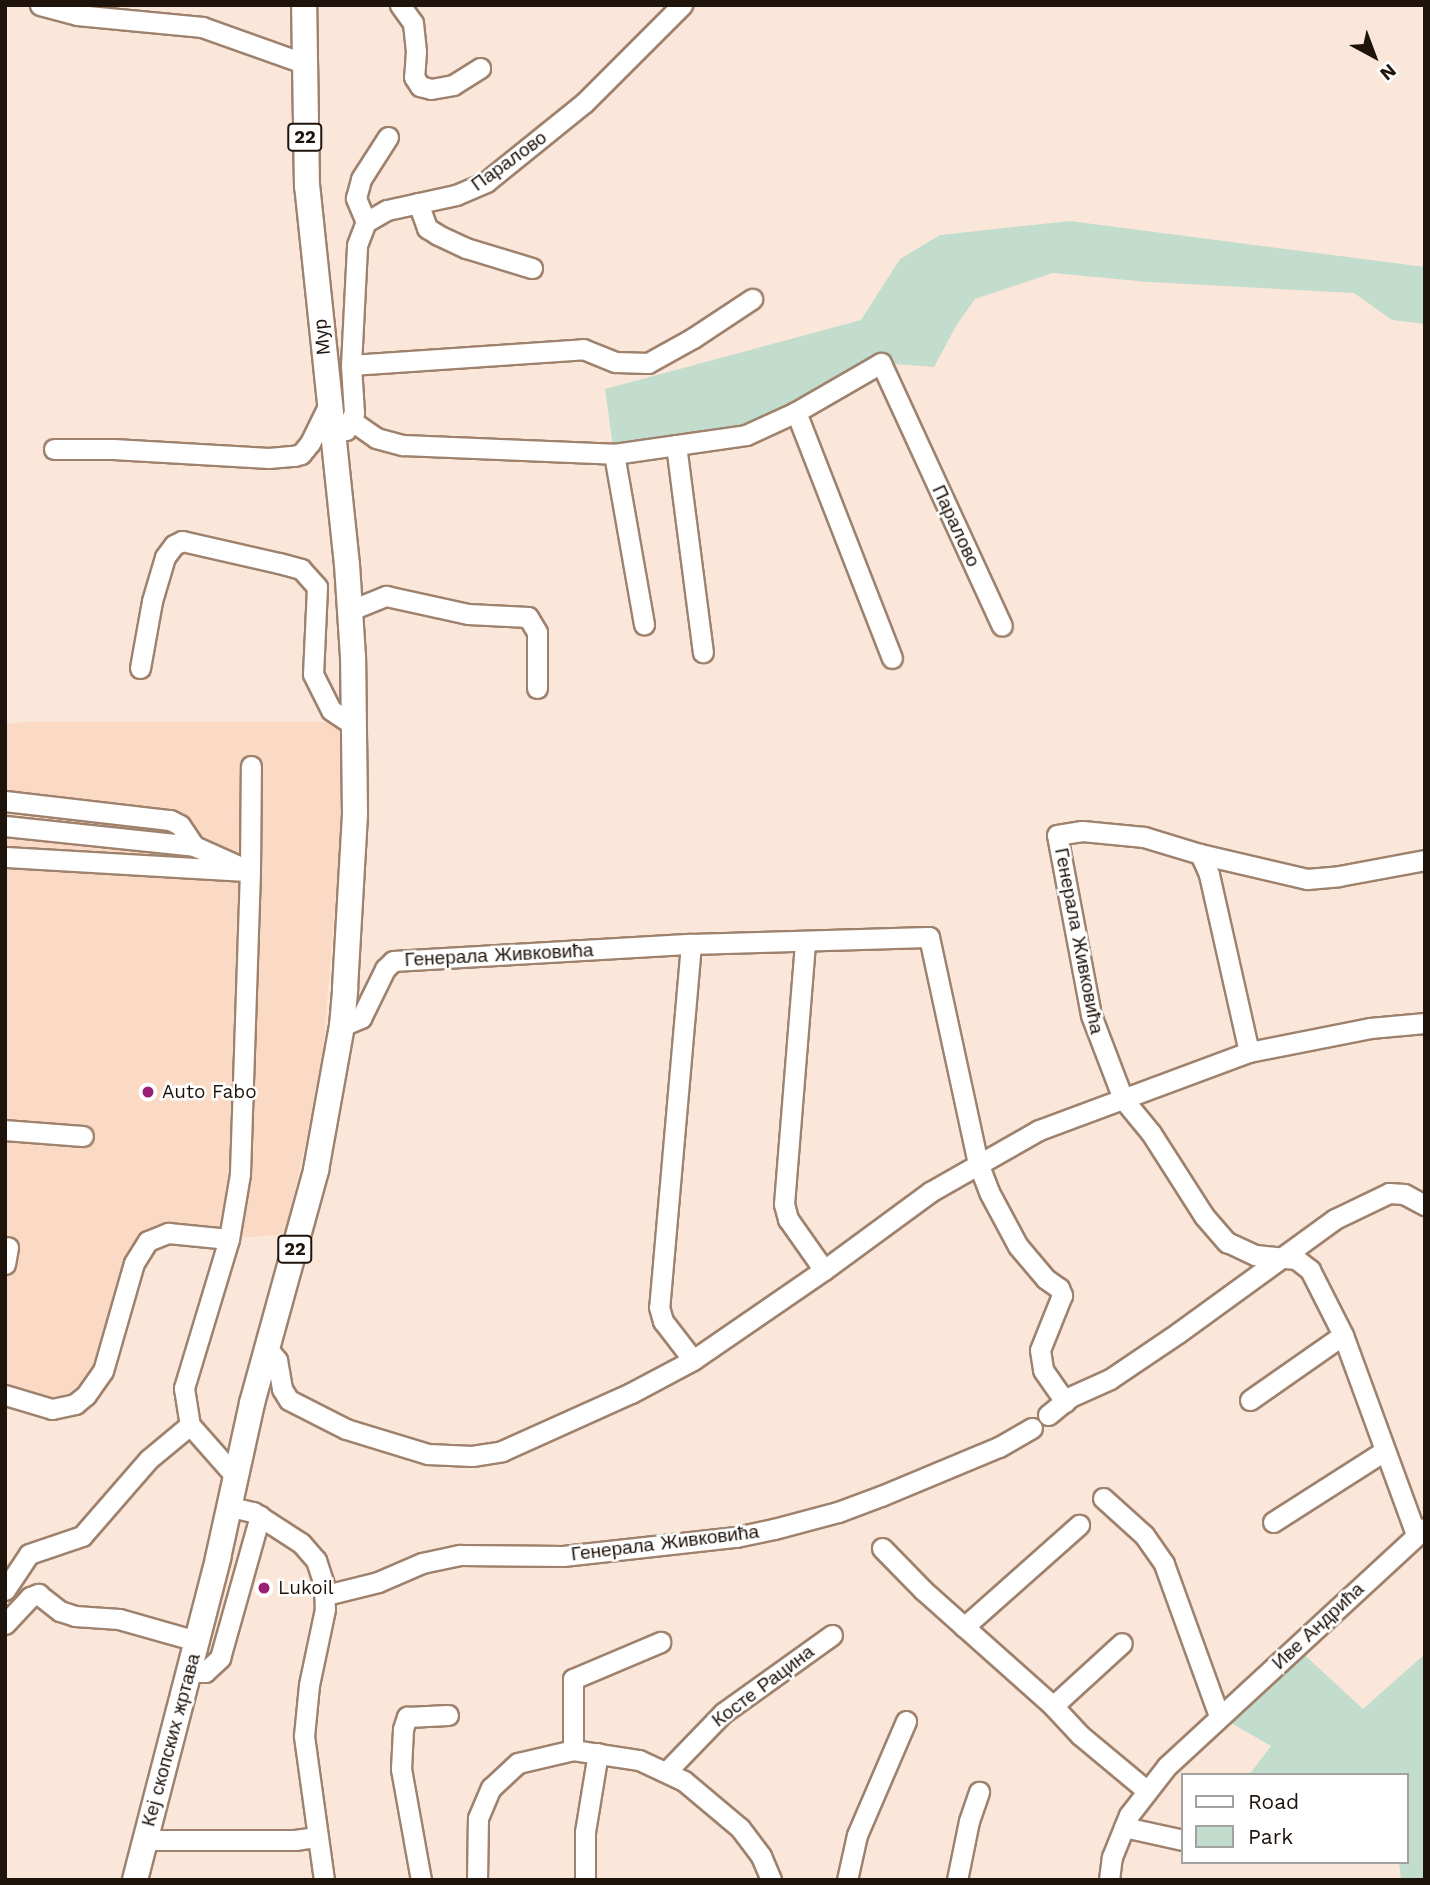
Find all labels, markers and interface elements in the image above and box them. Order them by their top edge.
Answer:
north arrow [1339,21,1409,91]
text: N [1375,59,1401,86]
road number: 22 [286,122,324,152]
street label: Паралово [467,126,551,196]
street label: Мур [309,318,335,356]
street label: Паралово [927,481,985,571]
street label: Генерала Живковића [1050,846,1108,1036]
street label: Генерала Живковића [404,939,594,971]
place label: Auto Fabo [162,1081,257,1103]
marker: Auto Fabo [140,1084,156,1100]
road number: 22 [276,1234,314,1264]
street label: Генерала Живковића [570,1520,760,1566]
place label: Lukoil [278,1577,334,1599]
street label: Иве Андрића [1267,1578,1369,1674]
marker: Lukoil [256,1580,272,1596]
street label: Косте Рацина [707,1640,819,1732]
street label: Кеј скопских жртава [137,1651,205,1829]
legend [1182,1773,1409,1864]
text: Road [1248,1789,1299,1814]
text: Park [1248,1824,1293,1849]

